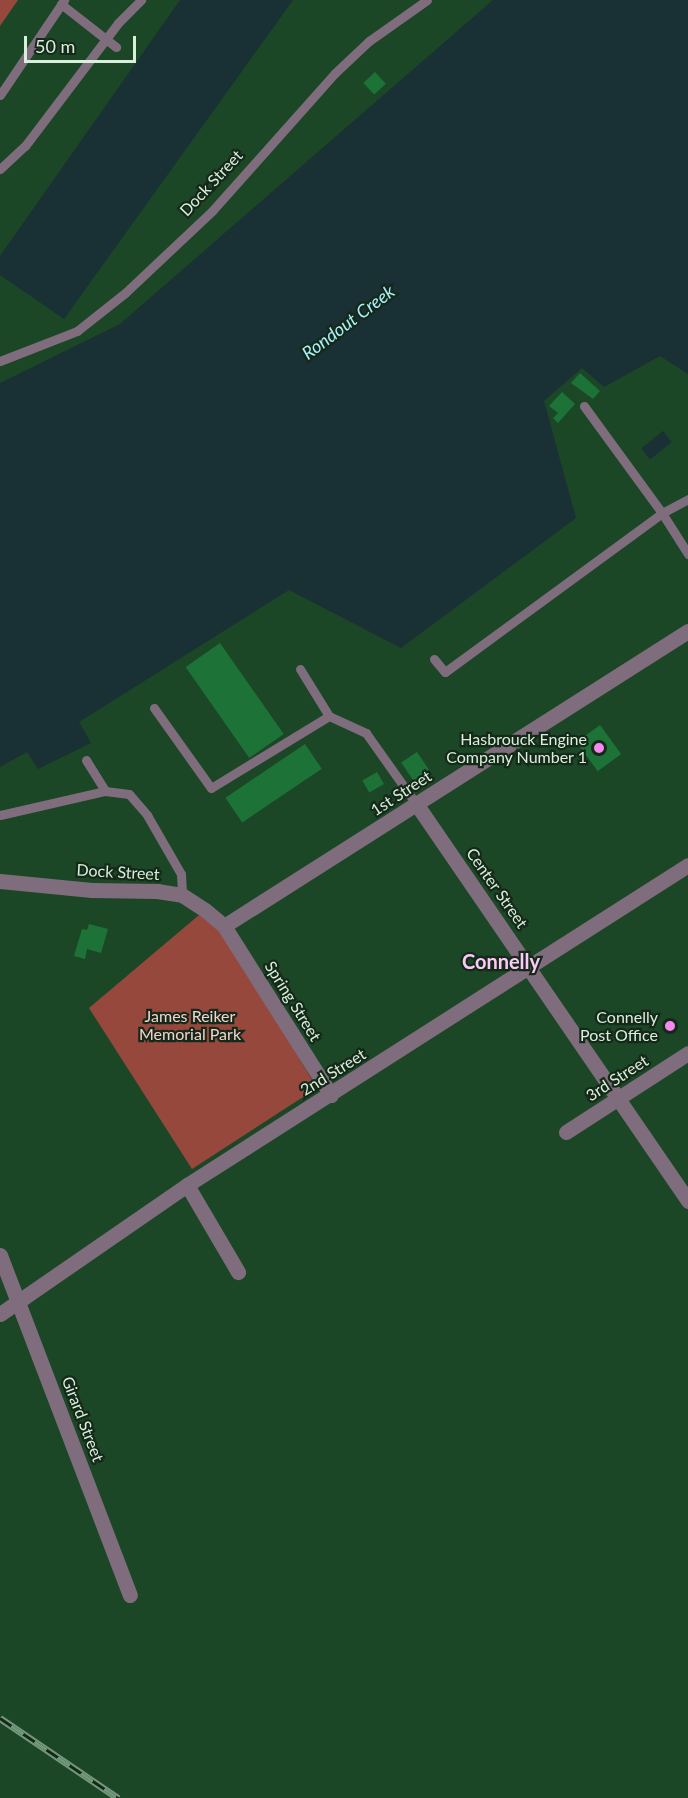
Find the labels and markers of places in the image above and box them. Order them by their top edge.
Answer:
place label: Hasbrouck Engine Company Number 1 [445,729,587,767]
marker: Hasbrouck Engine Company Number 1 [592,741,606,755]
place label: Connelly Post Office [580,1007,658,1045]
marker: Connelly Post Office [663,1019,677,1033]

